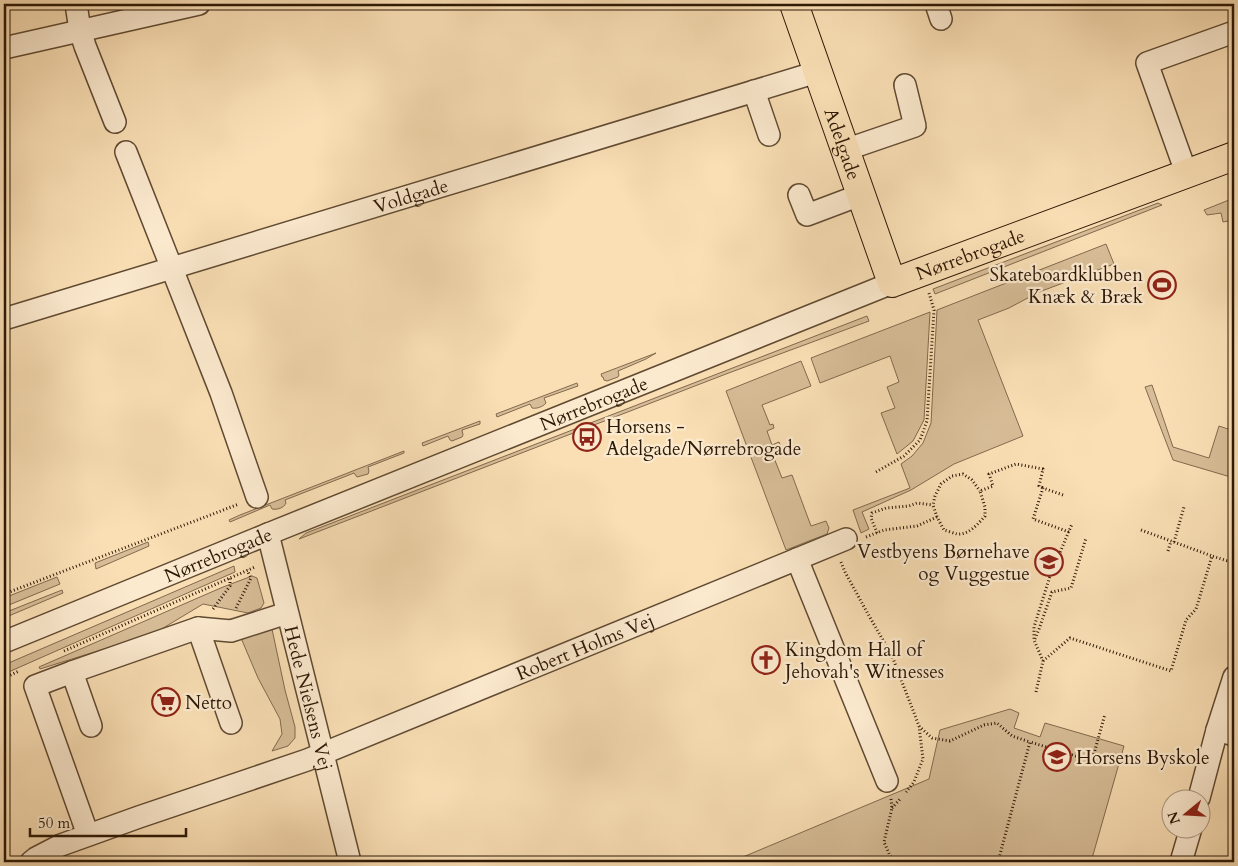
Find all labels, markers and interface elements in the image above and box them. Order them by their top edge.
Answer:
street label: Adelgade [817,104,867,184]
street label: Voldgade [370,173,451,220]
street label: Nørrebrogade [912,223,1029,287]
place label: Skateboardklubben Knæk & Bræk [990,262,1144,310]
sports icon: Skateboardklubben Knæk & Bræk [1147,270,1177,300]
street label: Nørrebrogade [536,371,652,437]
place label: Horsens - Adelgade/Nørrebrogade [606,414,801,462]
bus stop icon: Horsens - Adelgade/Nørrebrogade [572,422,602,452]
street label: Nørrebrogade [160,522,276,589]
place label: Vestbyens Børnehave og Vuggestue [857,539,1030,587]
school or university icon: Vestbyens Børnehave og Vuggestue [1034,547,1064,577]
street label: Robert Holms Vej [512,607,658,687]
street label: Hede Nielsens Vej [277,623,339,773]
place label: Kingdom Hall of Jehovah's Witnesses [782,637,944,685]
church icon: Kingdom Hall of Jehovah's Witnesses [751,645,781,675]
supermarket icon: Netto [151,687,181,717]
place label: Netto [185,690,232,716]
school or university icon: Horsens Byskole [1042,742,1072,772]
place label: Horsens Byskole [1076,745,1210,771]
north arrow [1160,788,1210,838]
scale bar [30,806,186,838]
text: N [1163,809,1185,827]
text: 50 m [38,813,70,833]

